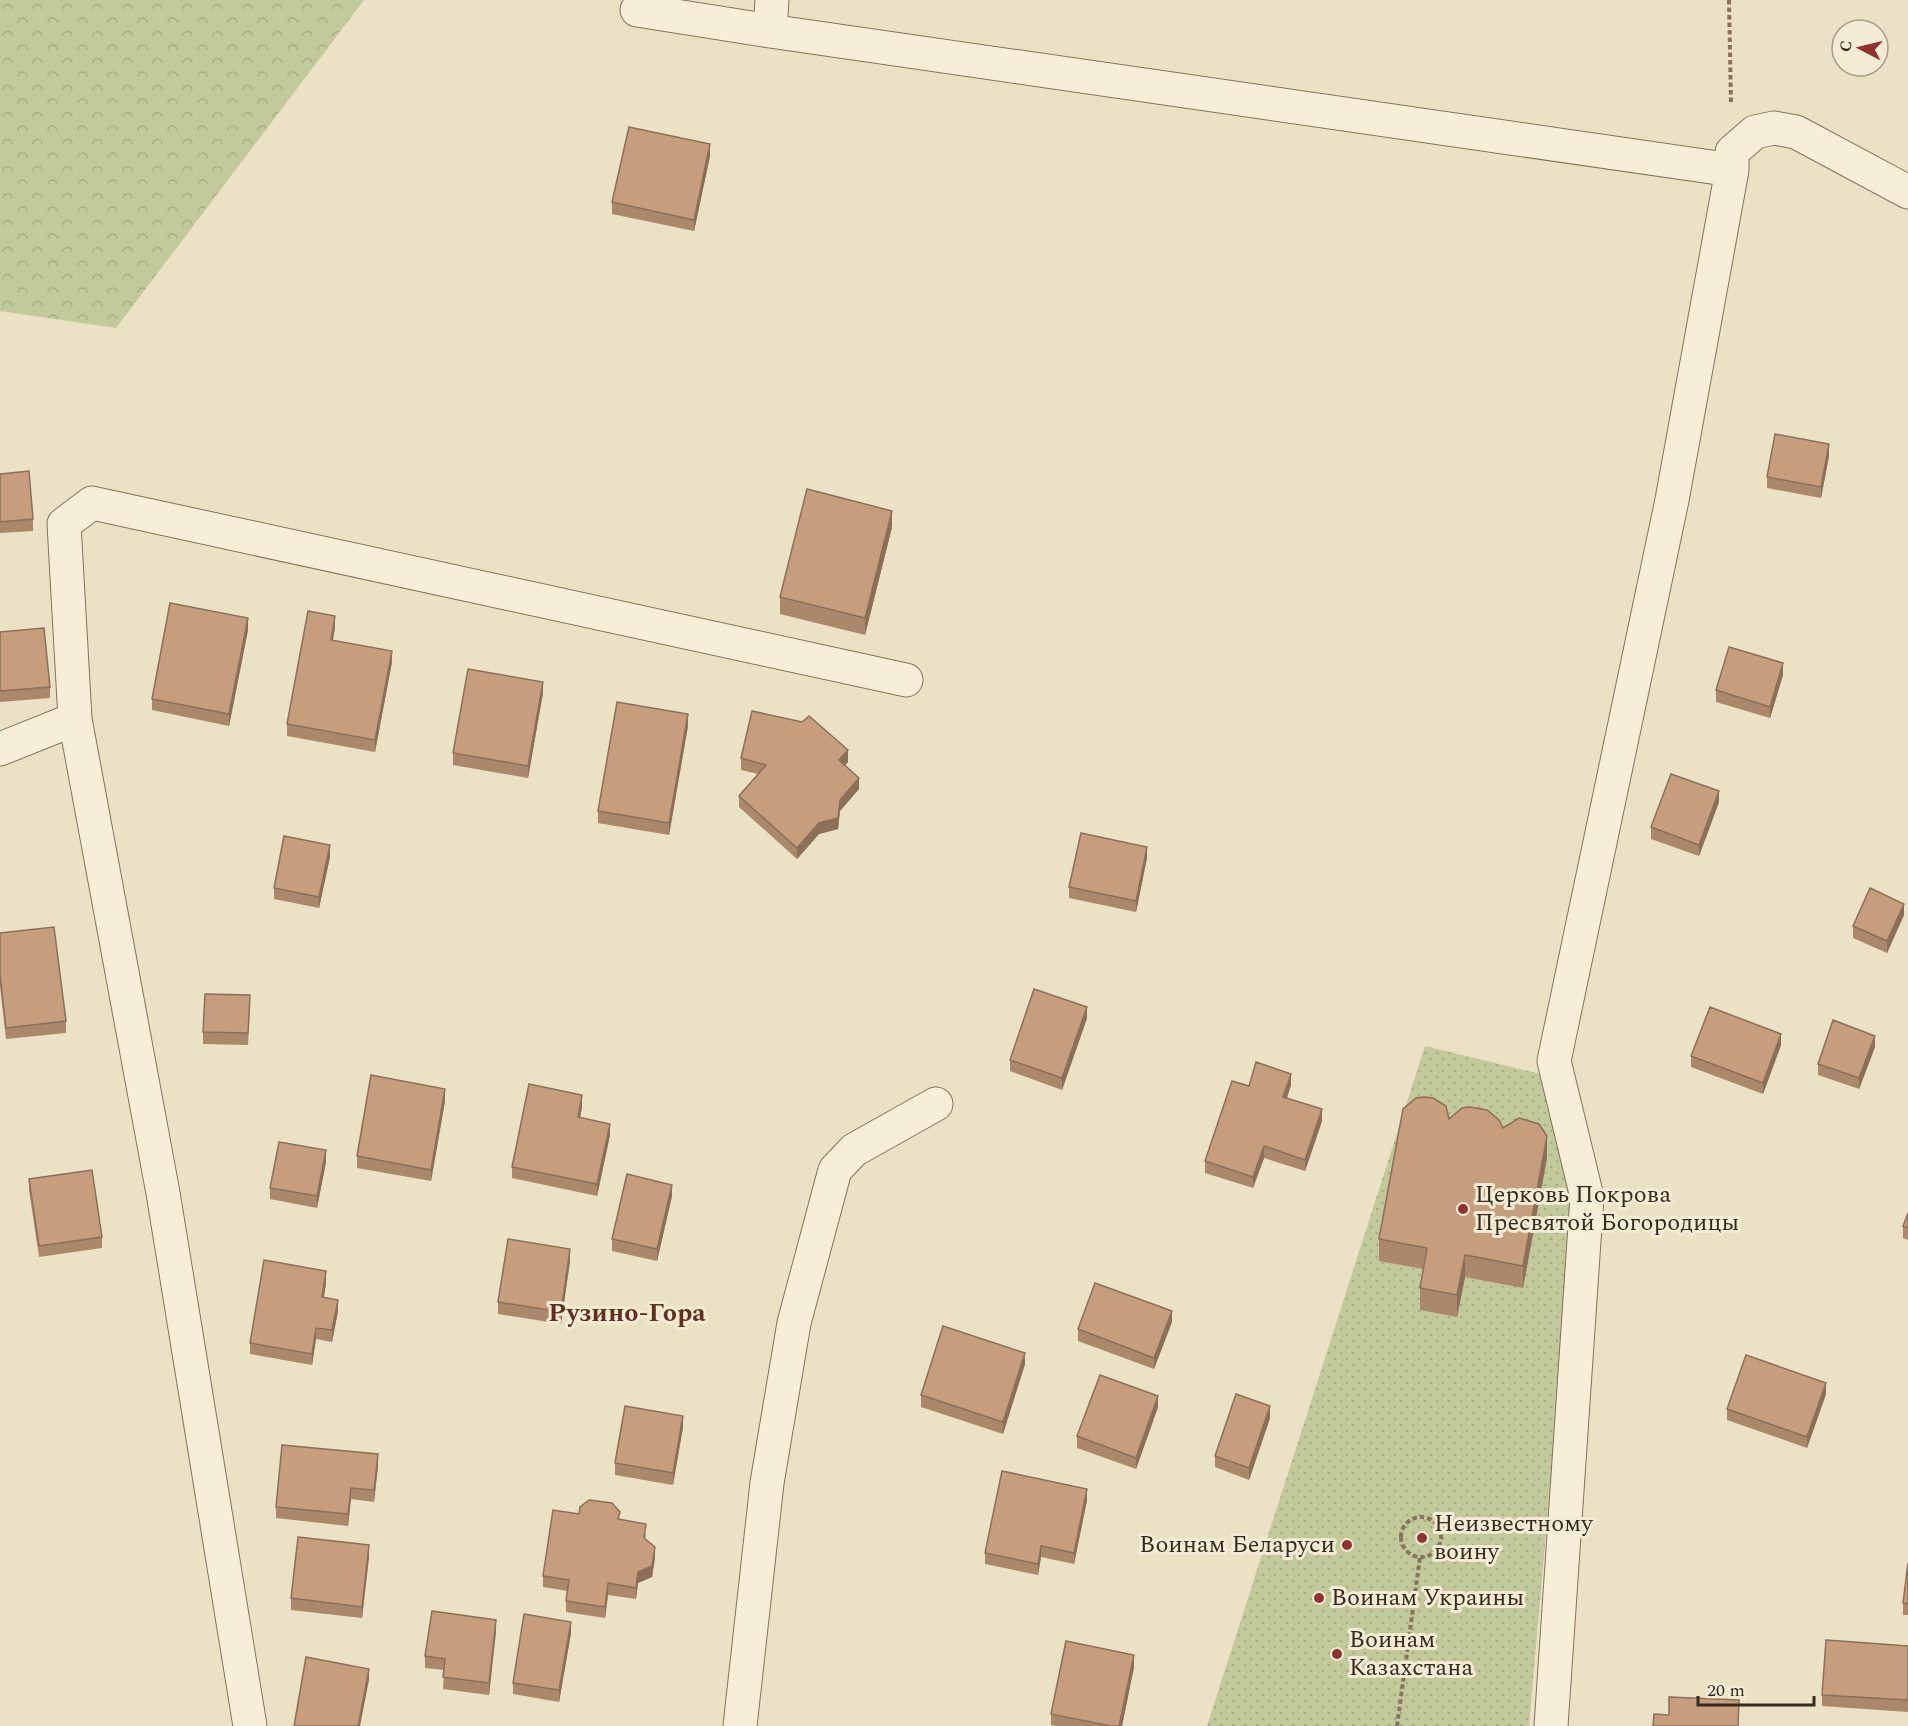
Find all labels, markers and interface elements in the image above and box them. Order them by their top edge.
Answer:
north arrow [1830,18,1890,78]
text: С [1833,39,1859,53]
place label: Церковь Покрова Пресвятой Богородицы [1475,1177,1739,1241]
marker: Церковь Покрова Пресвятой Богородицы [1456,1202,1470,1216]
district label: Рузино-Гора [548,1293,706,1333]
place label: Неизвестному воину [1434,1506,1594,1570]
place label: Воинам Беларуси [1139,1527,1335,1563]
marker: Неизвестному воину [1415,1531,1429,1545]
marker: Воинам Беларуси [1340,1538,1354,1552]
place label: Воинам Украины [1331,1580,1524,1616]
marker: Воинам Украины [1312,1591,1326,1605]
place label: Воинам Казахстана [1349,1622,1473,1686]
marker: Воинам Казахстана [1330,1647,1344,1661]
scale bar [1698,1669,1814,1707]
text: 20 m [1707,1677,1745,1704]

